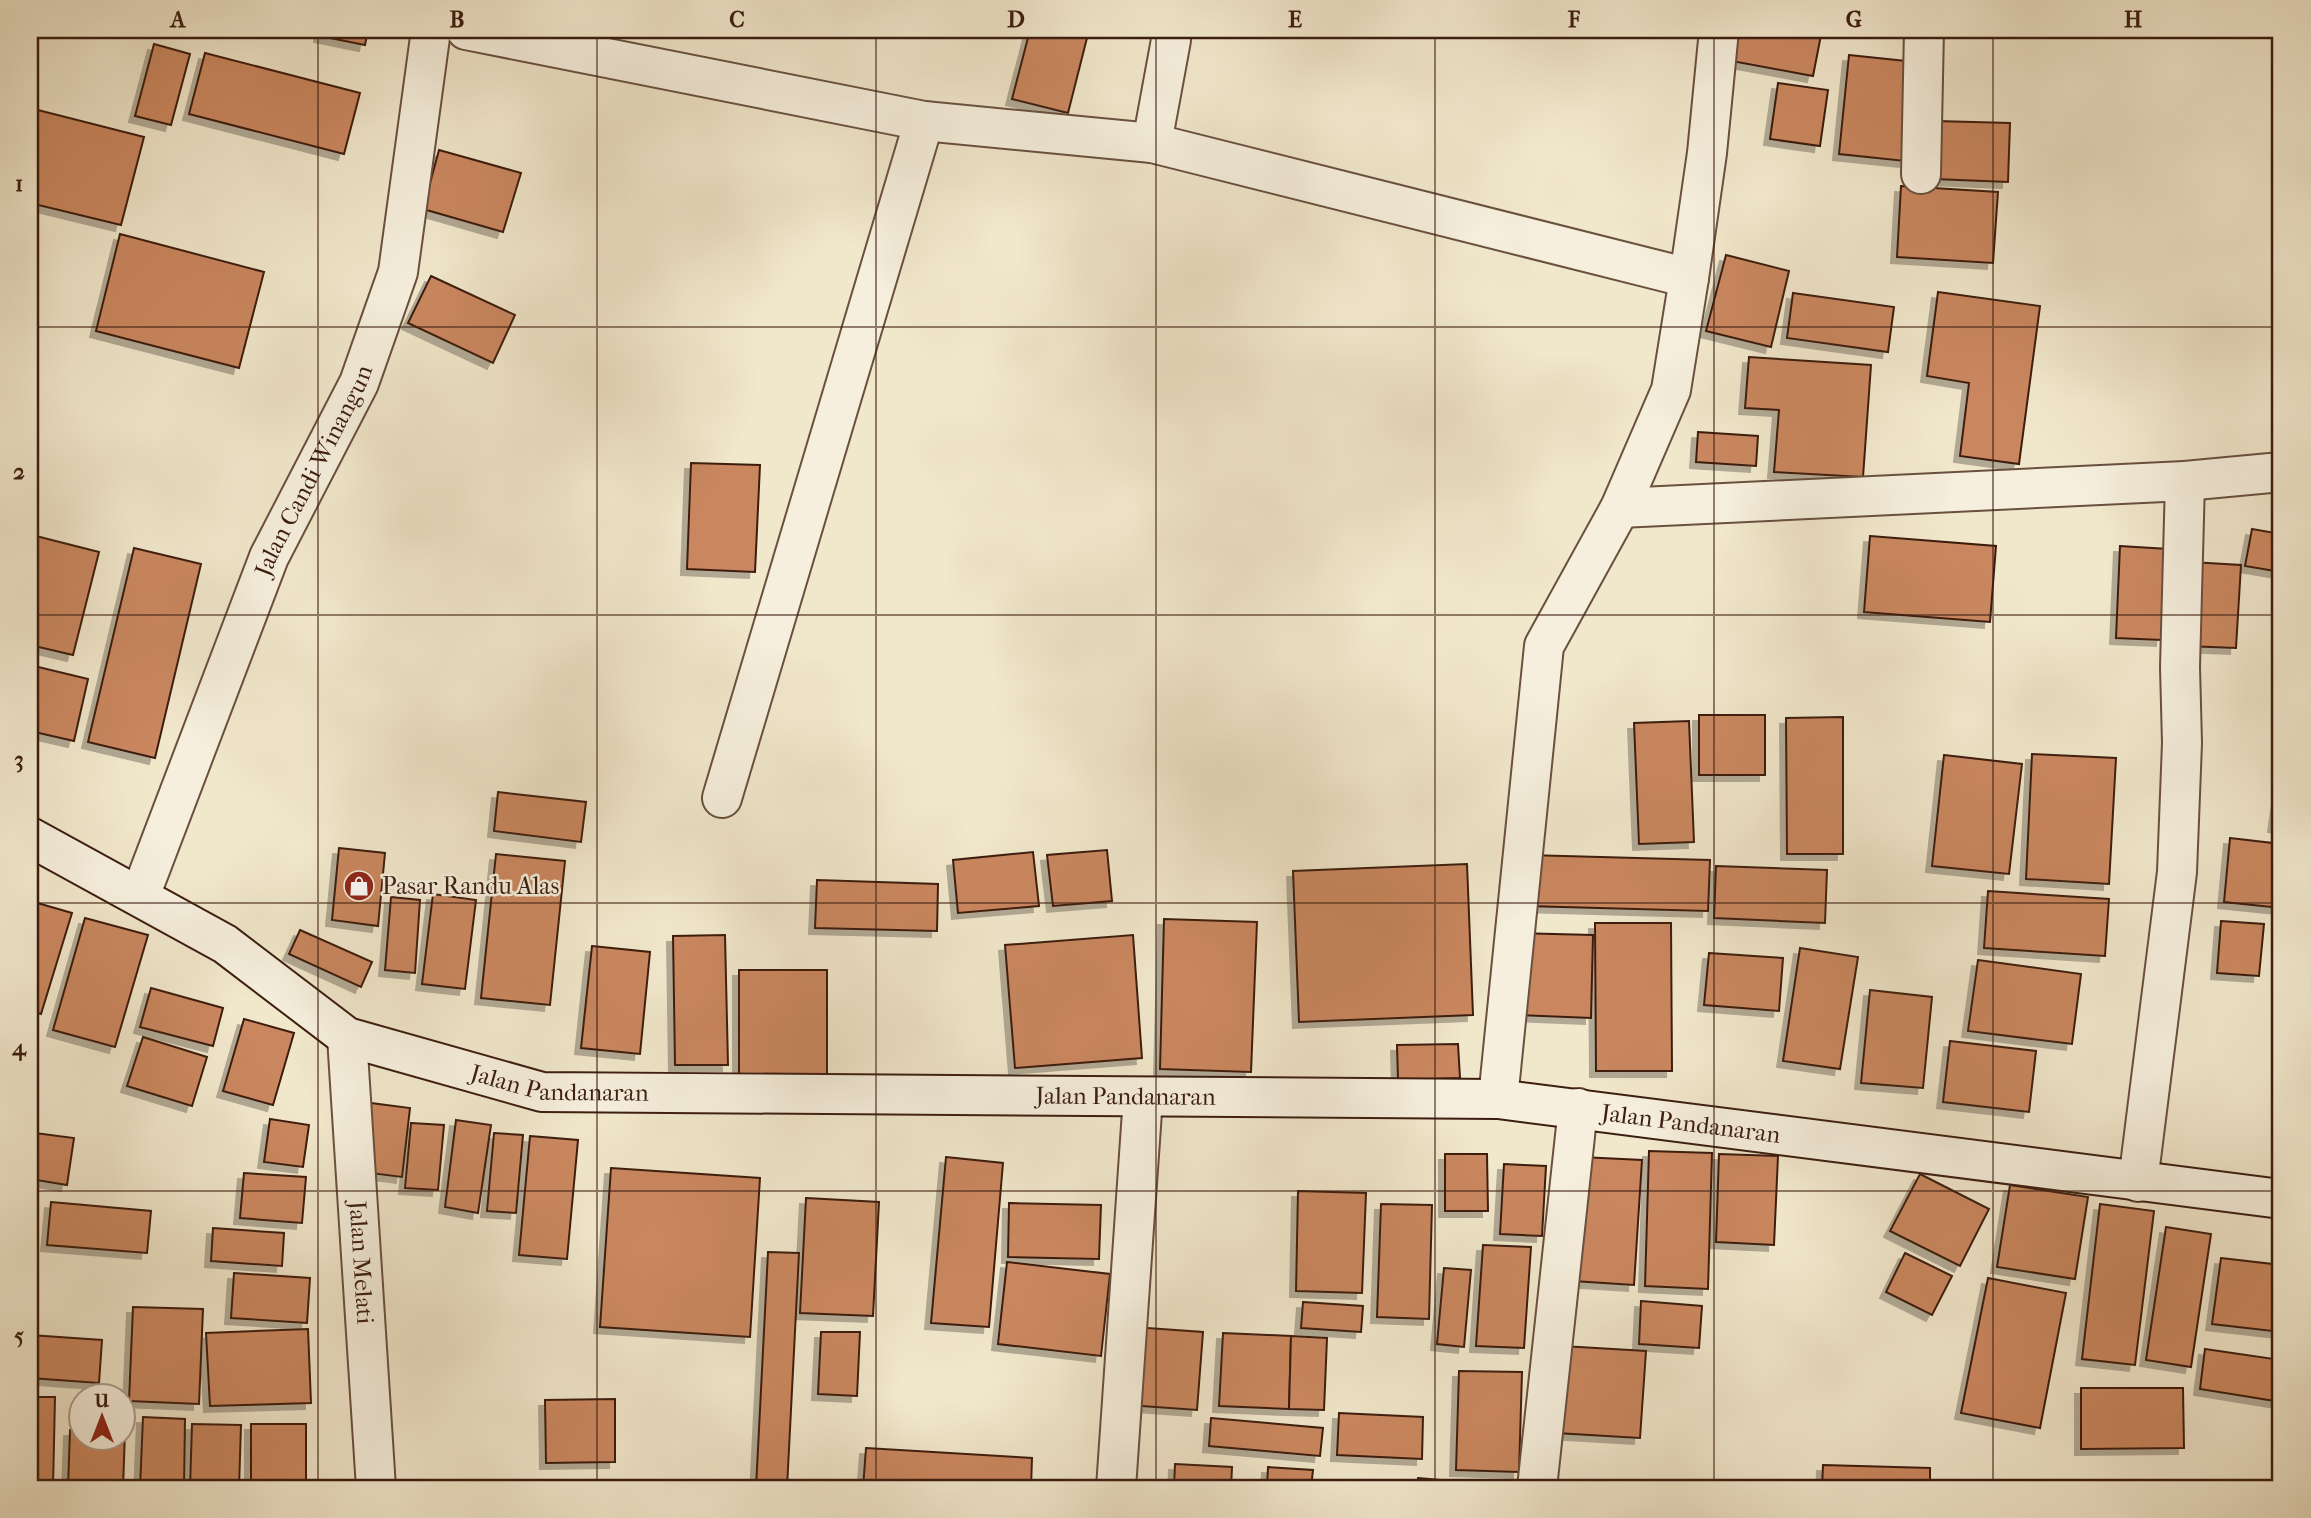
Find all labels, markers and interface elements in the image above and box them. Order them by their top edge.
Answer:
text: A [169,6,187,33]
text: B [450,6,465,33]
text: C [729,6,745,33]
text: D [1007,6,1025,33]
text: E [1288,6,1302,33]
text: F [1567,6,1581,33]
text: G [1846,6,1862,33]
text: H [2124,6,2142,33]
text: 1 [15,170,23,197]
street label: Jalan Candi Winangun [248,361,378,582]
text: 2 [13,458,25,485]
text: 3 [14,746,24,773]
shop icon: Pasar Randu Alas [342,869,376,903]
place label: Pasar Randu Alas [382,872,559,900]
text: 4 [11,1034,27,1061]
street label: Jalan Pandanaran [466,1058,649,1107]
street label: Jalan Pandanaran [1033,1082,1216,1111]
street label: Jalan Pandanaran [1598,1098,1782,1149]
street label: Jalan Melati [343,1198,379,1325]
text: 5 [14,1322,24,1349]
north arrow [66,1382,136,1452]
text: U [94,1390,110,1412]

